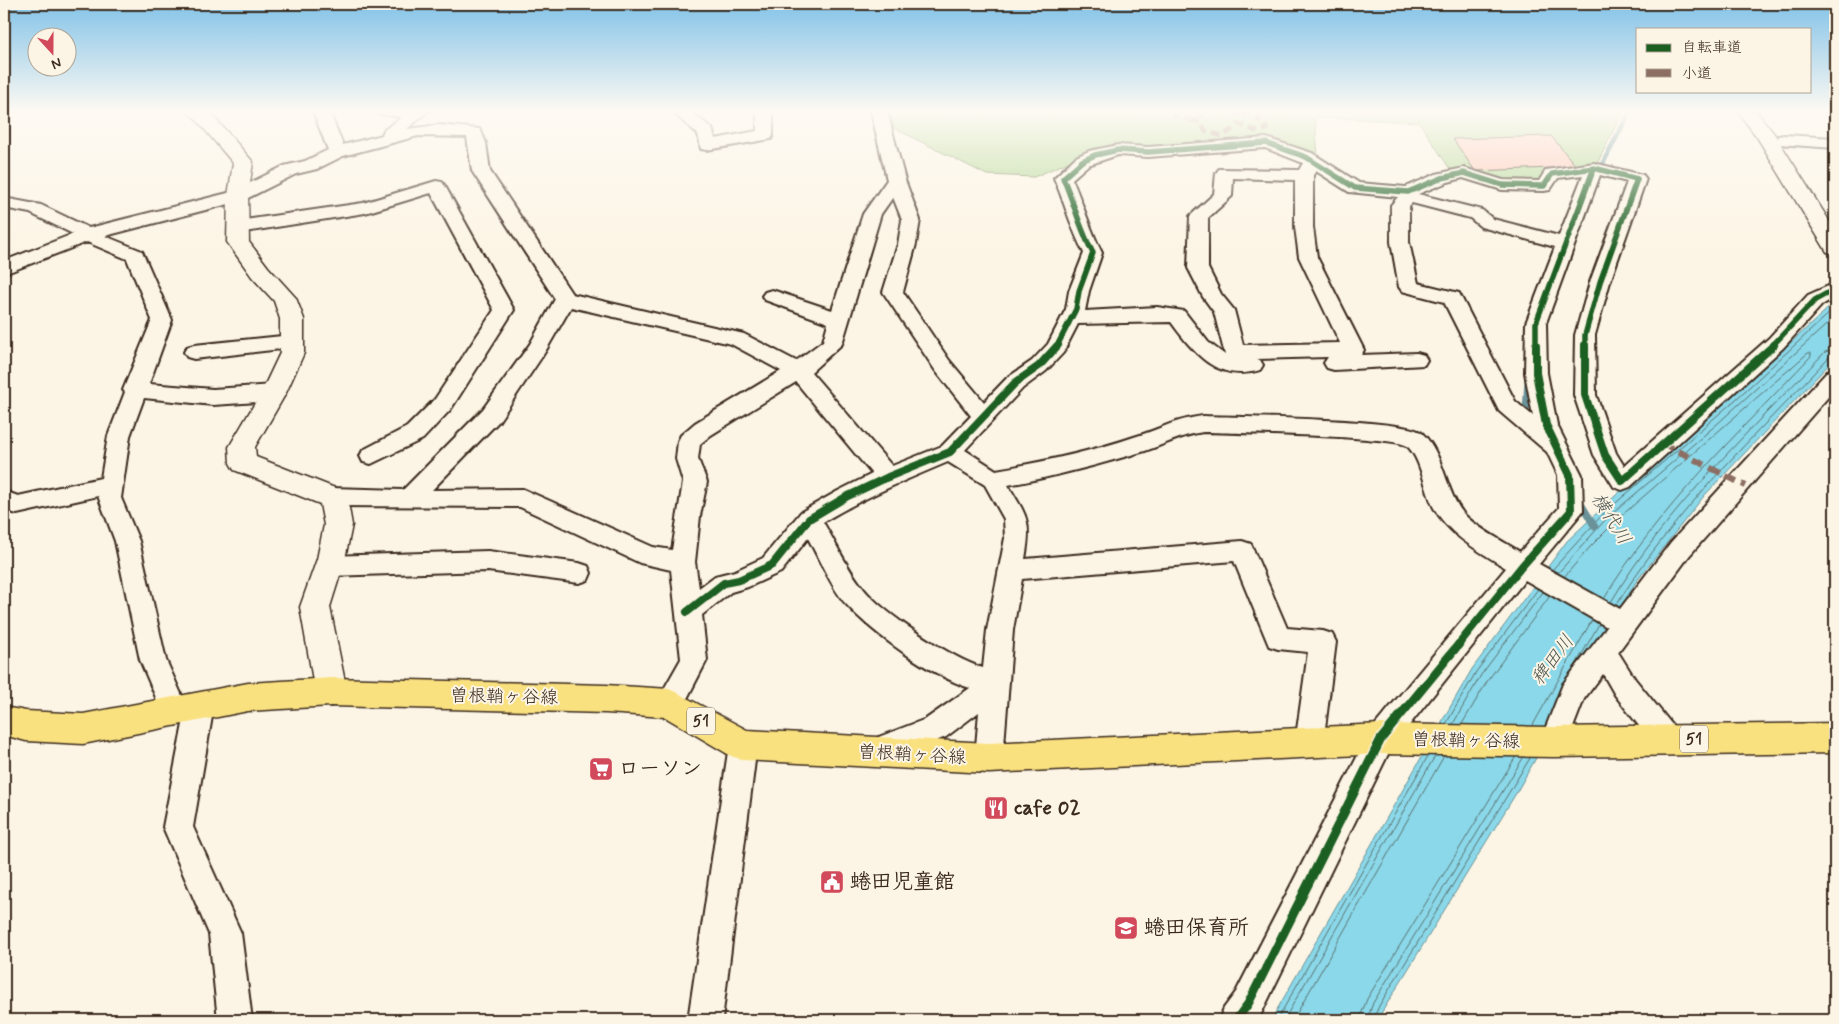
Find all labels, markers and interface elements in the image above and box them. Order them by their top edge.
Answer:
north arrow [28,28,78,78]
legend [1636,28,1812,92]
text: 自転車道 [1682,38,1742,58]
text: N [49,53,64,73]
text: 小道 [1682,64,1712,84]
water label: 横代川 [1585,488,1637,550]
water label: 稗田川 [1526,630,1580,690]
street label: 曽根鞘ヶ谷線 [450,684,558,710]
road number: 51 [687,708,715,734]
road number: 51 [1680,726,1708,752]
street label: 曽根鞘ヶ谷線 [1412,728,1520,754]
street label: 曽根鞘ヶ谷線 [857,740,967,770]
place label: ローソン [618,755,702,783]
supermarket icon: ローソン [588,756,614,782]
place label: cafe 02 [1014,794,1081,822]
restaurant icon: cafe 02 [983,795,1009,821]
place label: 蜷田児童館 [850,868,955,896]
public building icon: 蜷田児童館 [819,869,845,895]
place label: 蜷田保育所 [1144,914,1249,942]
school or university icon: 蜷田保育所 [1113,915,1139,941]

